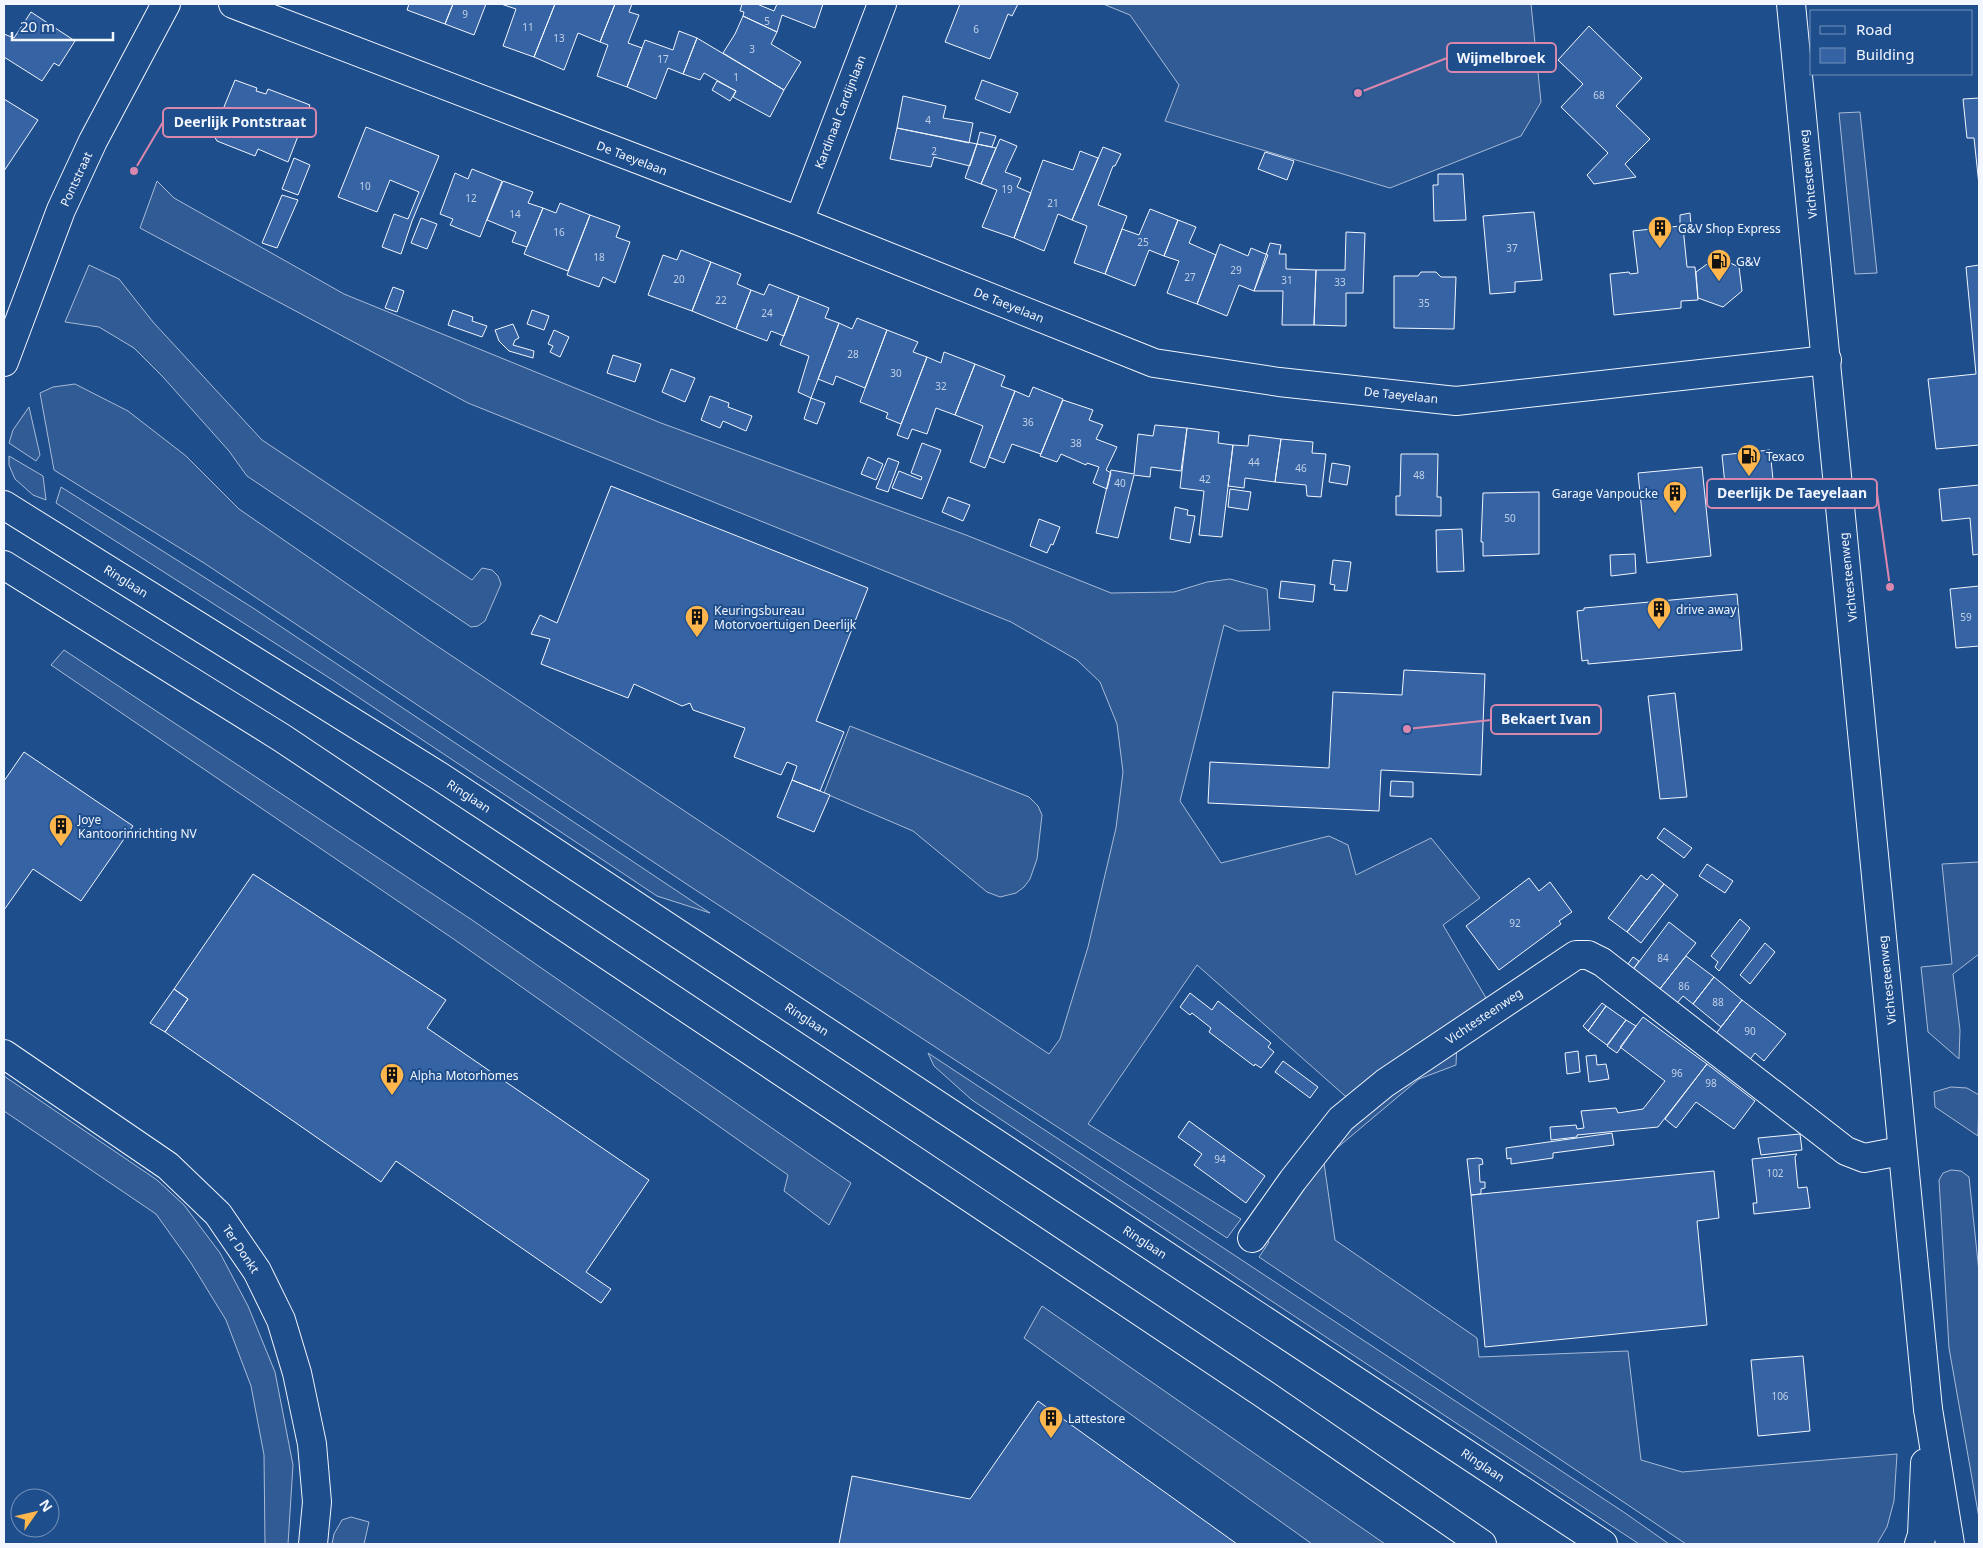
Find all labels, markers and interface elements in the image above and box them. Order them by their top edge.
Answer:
house number: 9 [462,7,468,21]
scale bar [12,10,114,42]
legend [1810,10,1973,75]
house number: 5 [764,14,770,28]
text: 20 m [20,16,55,36]
text: Road [1856,19,1892,39]
house number: 11 [522,20,534,34]
house number: 6 [973,22,979,36]
house number: 13 [553,31,565,45]
house number: 3 [749,42,755,56]
callout: Wijmelbroek [1447,43,1556,72]
text: Building [1856,44,1914,64]
text: Wijmelbroek [1457,48,1546,67]
house number: 17 [657,52,669,66]
street label: Kardinaal Cardijnlaan [810,53,870,171]
house number: 1 [733,70,739,84]
house number: 68 [1593,88,1605,102]
callout: Deerlijk Pontstraat [163,108,316,137]
text: Deerlijk Pontstraat [174,112,306,131]
house number: 4 [925,113,931,127]
street label: Vichtesteenweg [1795,129,1821,219]
street label: De Taeyelaan [594,137,670,179]
house number: 2 [931,144,937,158]
street label: Pontstraat [56,148,96,209]
house number: 10 [359,179,371,193]
house number: 19 [1001,182,1013,196]
house number: 12 [465,191,477,205]
house number: 21 [1047,196,1059,210]
house number: 14 [509,207,521,221]
building icon: G&V Shop Express [1647,215,1673,249]
place label: G&V Shop Express [1678,220,1781,237]
house number: 16 [553,225,565,239]
house number: 25 [1137,235,1149,249]
house number: 37 [1506,241,1518,255]
fuel station icon: G&V [1706,248,1732,282]
house number: 18 [593,250,605,264]
place label: G&V [1736,253,1761,270]
house number: 29 [1230,263,1242,277]
house number: 27 [1184,270,1196,284]
house number: 20 [673,272,685,286]
house number: 31 [1281,273,1293,287]
house number: 33 [1334,275,1346,289]
street label: De Taeyelaan [971,283,1047,327]
house number: 22 [715,293,727,307]
house number: 35 [1418,296,1430,310]
house number: 24 [761,306,773,320]
house number: 28 [847,347,859,361]
house number: 30 [890,366,902,380]
house number: 32 [935,379,947,393]
street label: De Taeyelaan [1363,383,1439,407]
house number: 36 [1022,415,1034,429]
house number: 38 [1070,436,1082,450]
fuel station icon: Texaco [1736,443,1762,477]
place label: Texaco [1766,448,1804,465]
house number: 44 [1248,455,1260,469]
house number: 46 [1295,461,1307,475]
house number: 48 [1413,468,1425,482]
house number: 42 [1199,472,1211,486]
house number: 40 [1114,476,1126,490]
callout: Deerlijk De Taeyelaan [1707,479,1877,508]
building icon: Garage Vanpoucke [1662,480,1688,514]
text: Deerlijk De Taeyelaan [1717,483,1867,502]
place label: Garage Vanpoucke [1552,485,1658,502]
house number: 50 [1504,511,1516,525]
street label: Vichtesteenweg [1835,532,1861,622]
street label: Ringlaan [101,561,151,601]
building icon: drive away [1646,596,1672,630]
place label: drive away [1676,601,1737,618]
place label: Keuringsbureau Motorvoertuigen Deerlijk [714,602,857,633]
building icon: Keuringsbureau Motorvoertuigen Deerlijk [684,604,710,638]
house number: 59 [1960,610,1972,624]
callout: Bekaert Ivan [1491,705,1601,734]
text: Bekaert Ivan [1501,709,1591,728]
street label: Ringlaan [444,775,494,817]
place label: Joye Kantoorinrichting NV [77,811,198,842]
building icon: Joye Kantoorinrichting NV [48,813,74,847]
house number: 92 [1509,916,1521,930]
street label: Vichtesteenweg [1874,935,1900,1025]
house number: 84 [1657,951,1669,965]
house number: 86 [1678,979,1690,993]
street label: Vichtesteenweg [1442,984,1526,1048]
house number: 88 [1712,995,1724,1009]
street label: Ringlaan [782,998,832,1040]
house number: 90 [1744,1024,1756,1038]
building icon: Alpha Motorhomes [379,1062,405,1096]
house number: 96 [1671,1066,1683,1080]
place label: Alpha Motorhomes [410,1067,519,1084]
house number: 98 [1705,1076,1717,1090]
house number: 94 [1214,1152,1226,1166]
house number: 102 [1766,1166,1784,1180]
street label: Ringlaan [1120,1221,1170,1263]
street label: Ter Donkt [219,1222,264,1277]
house number: 106 [1771,1389,1789,1403]
building icon: Lattestore [1038,1405,1064,1439]
place label: Lattestore [1068,1410,1126,1427]
street label: Ringlaan [1458,1444,1508,1486]
north arrow [10,1488,60,1538]
text: N [35,1495,57,1515]

